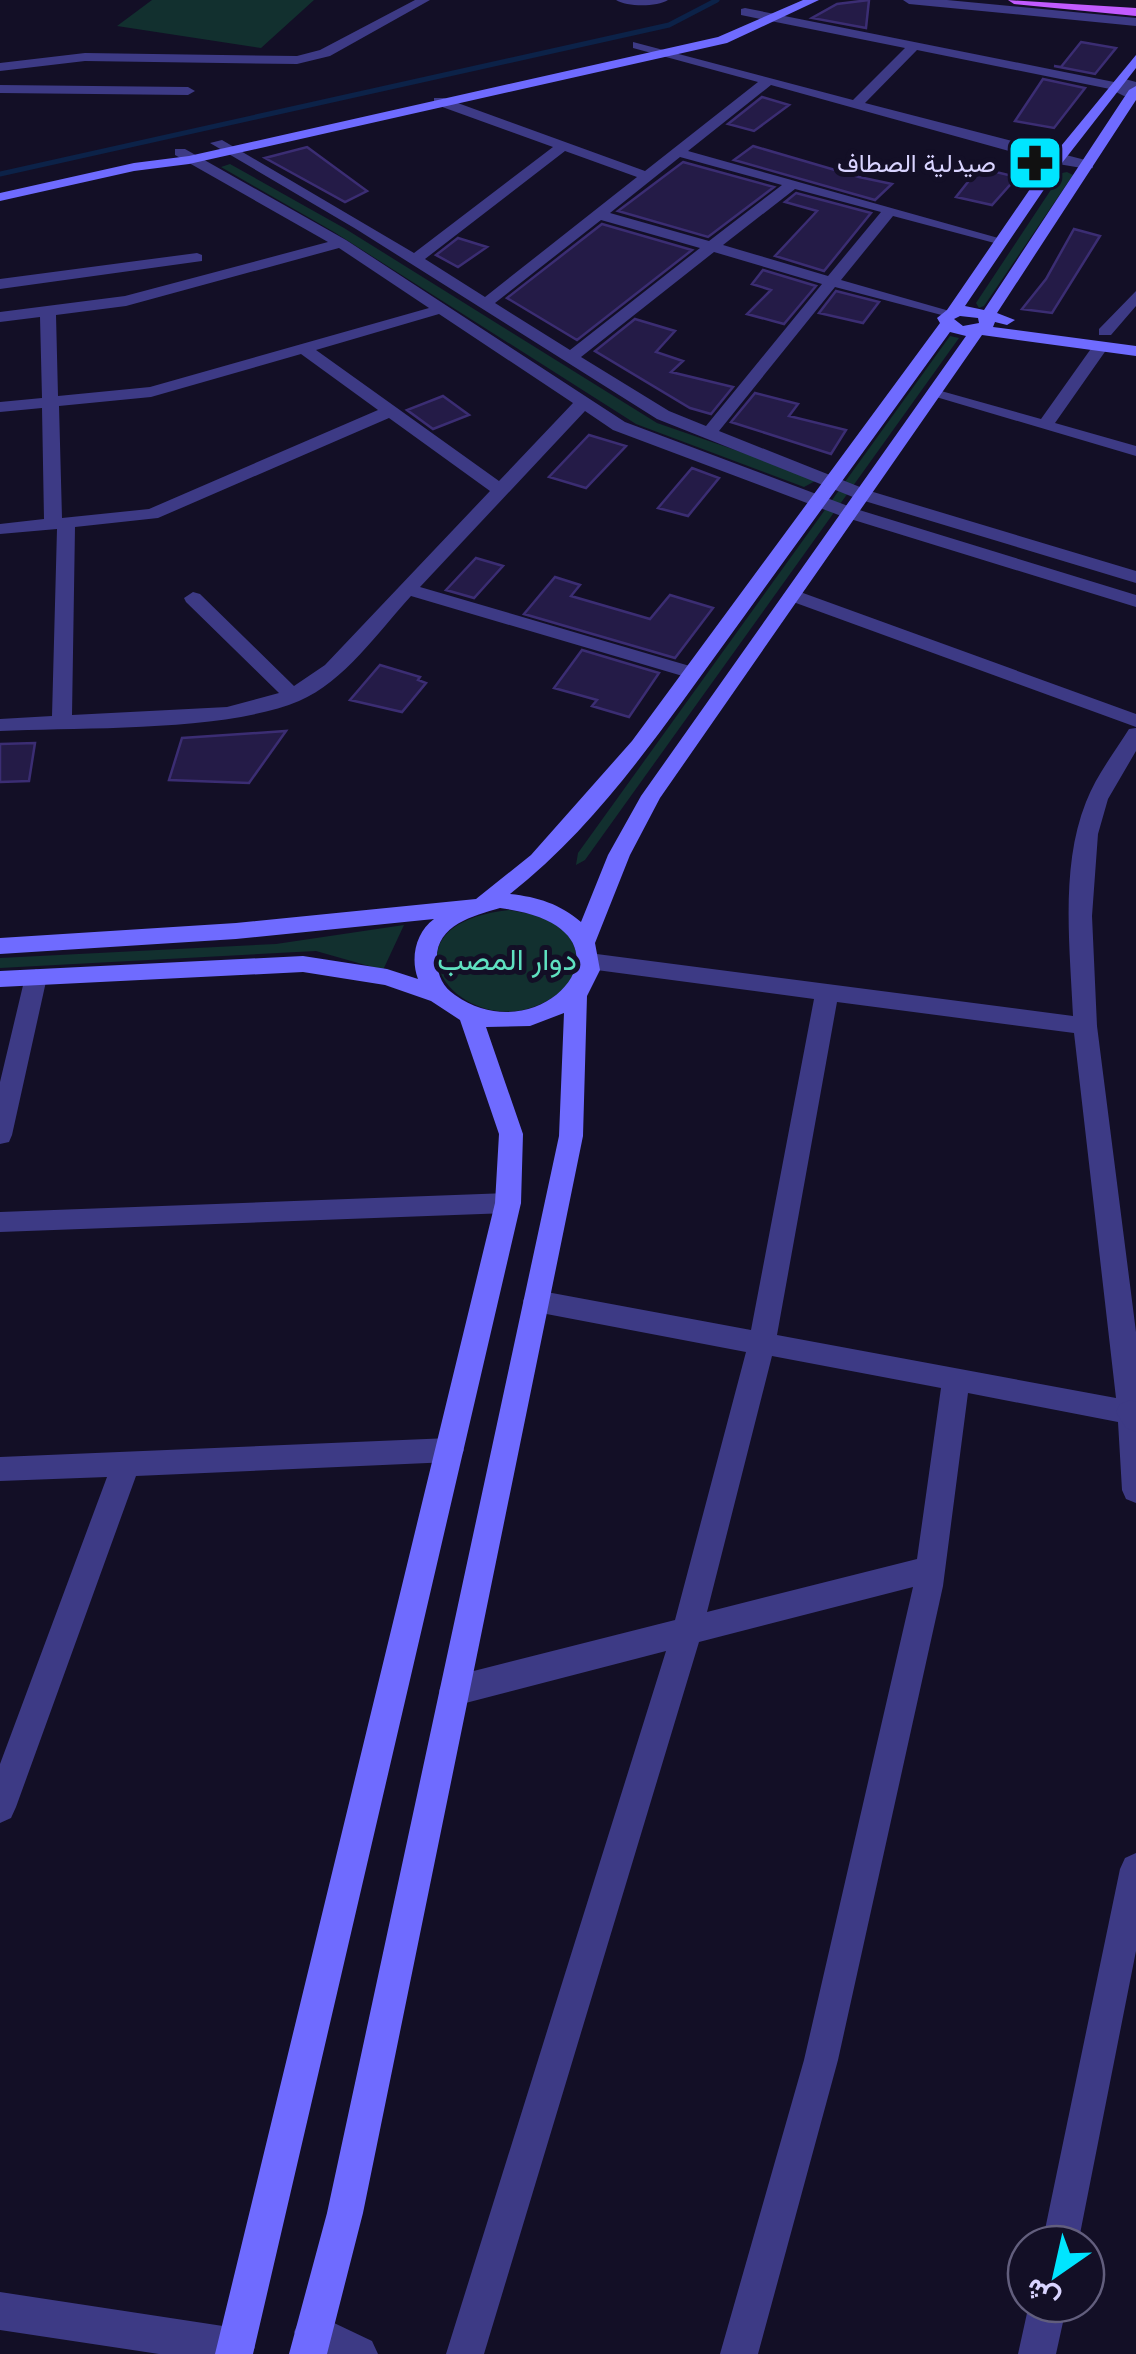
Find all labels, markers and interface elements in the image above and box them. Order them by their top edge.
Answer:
pharmacy icon: صيدلية الصطاف [1005,133,1065,193]
place label: صيدلية الصطاف [837,147,996,178]
park label: دوار المصب [437,940,577,978]
north arrow [1006,2224,1106,2324]
text: ش [1018,2271,1065,2319]

